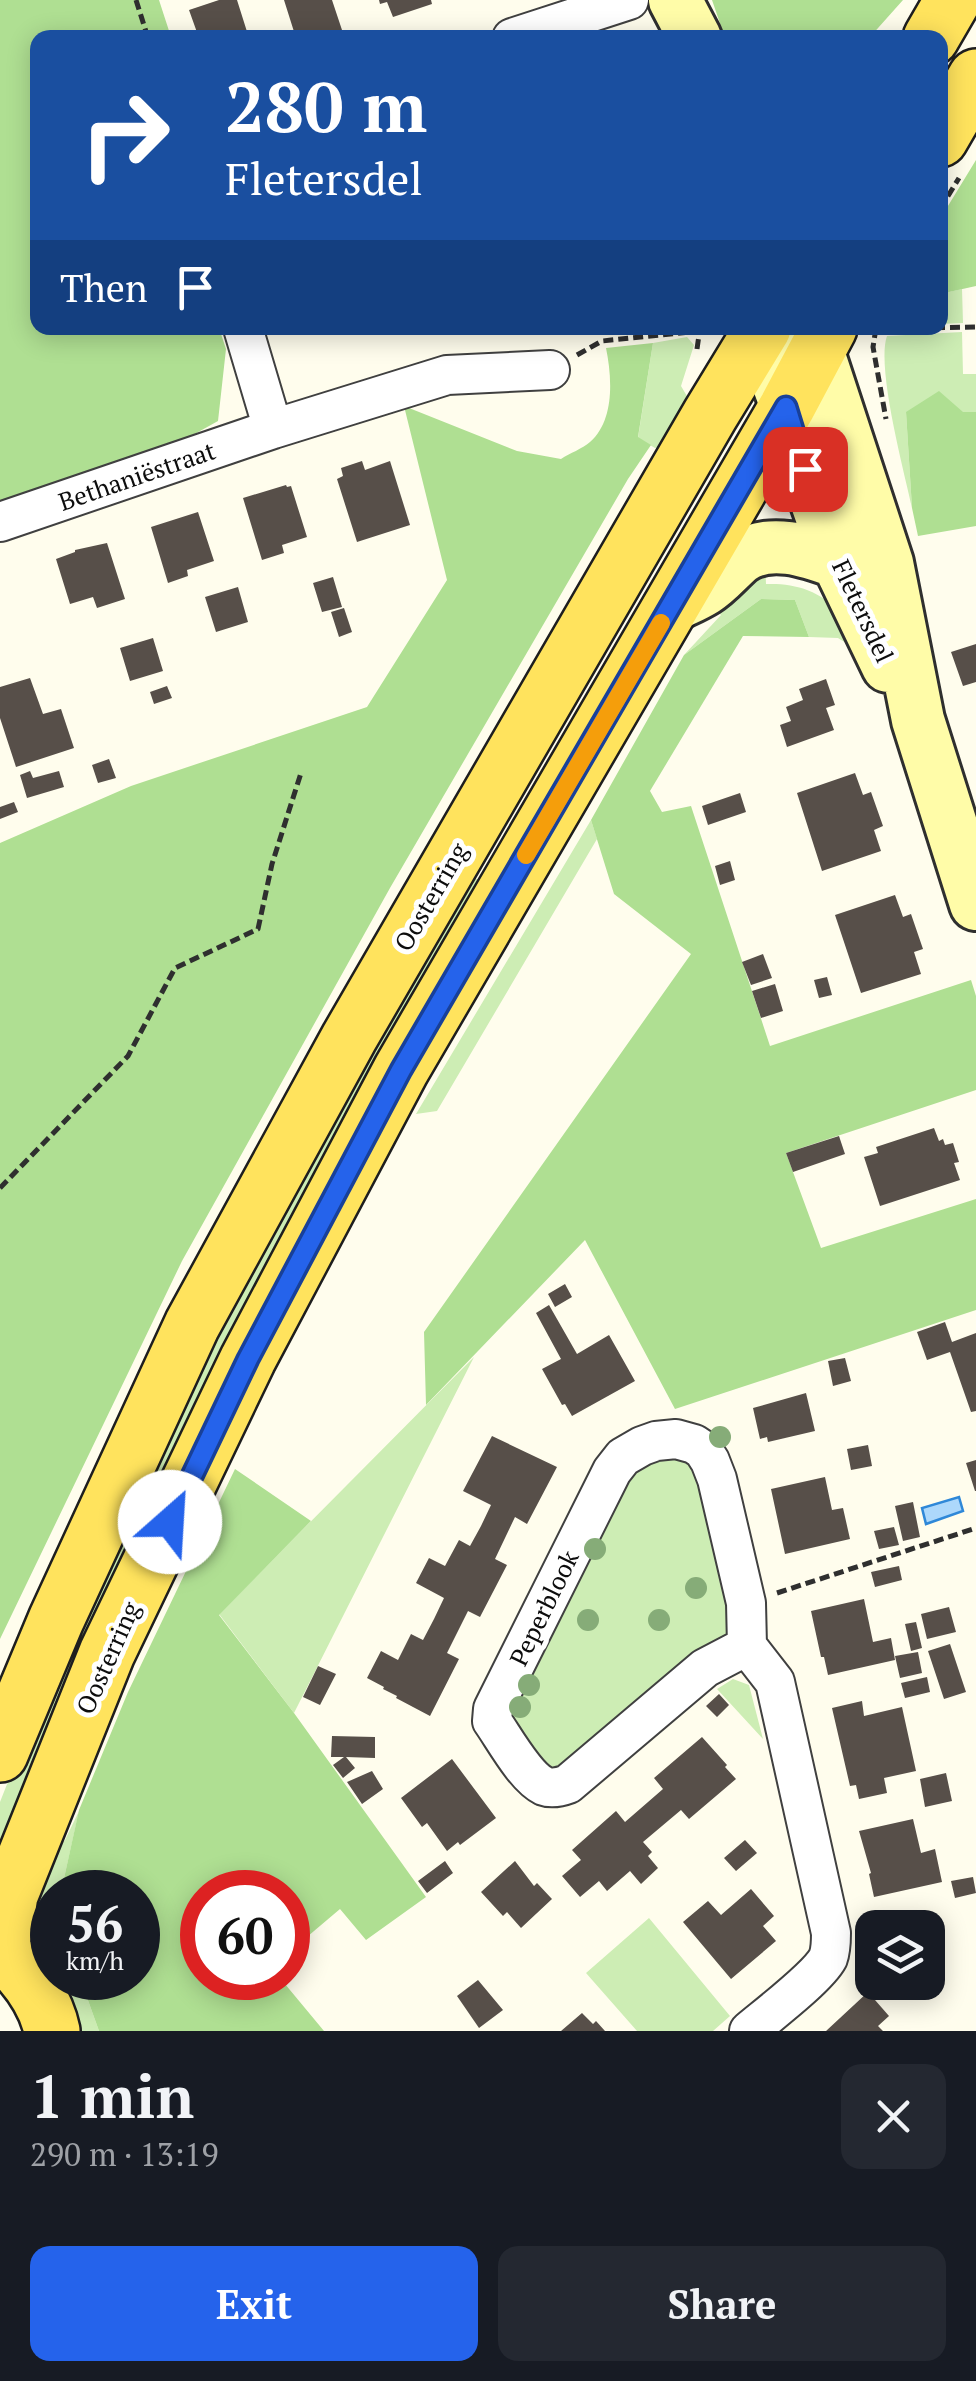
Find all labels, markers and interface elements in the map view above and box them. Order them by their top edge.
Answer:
text: 280 m [225,59,427,152]
icon: right [60,70,190,200]
text: Fletersdel [225,148,423,208]
icon: arrive [168,260,223,315]
text: Then [60,263,148,313]
pin [763,427,848,512]
street label: Bethaniëstraat [54,433,220,518]
icon: arrive [778,442,833,497]
street label: Fletersdel [825,554,902,668]
street label: Oosterring [386,836,475,957]
position arrow [118,1470,222,1574]
street label: Peperblook [501,1544,586,1671]
street label: Oosterring [68,1596,147,1719]
speed limit sign: 60 [180,1870,310,2000]
text: 56 [67,1890,123,1956]
map controls [855,1910,945,2000]
button: layers [855,1910,945,2000]
text: km/h [66,1944,124,1977]
text: 1 min [30,2056,194,2135]
button: close [841,2064,946,2169]
text: 290 m · 13:19 [30,2133,218,2175]
button: Exit [30,2246,478,2361]
button: Share [498,2246,946,2361]

